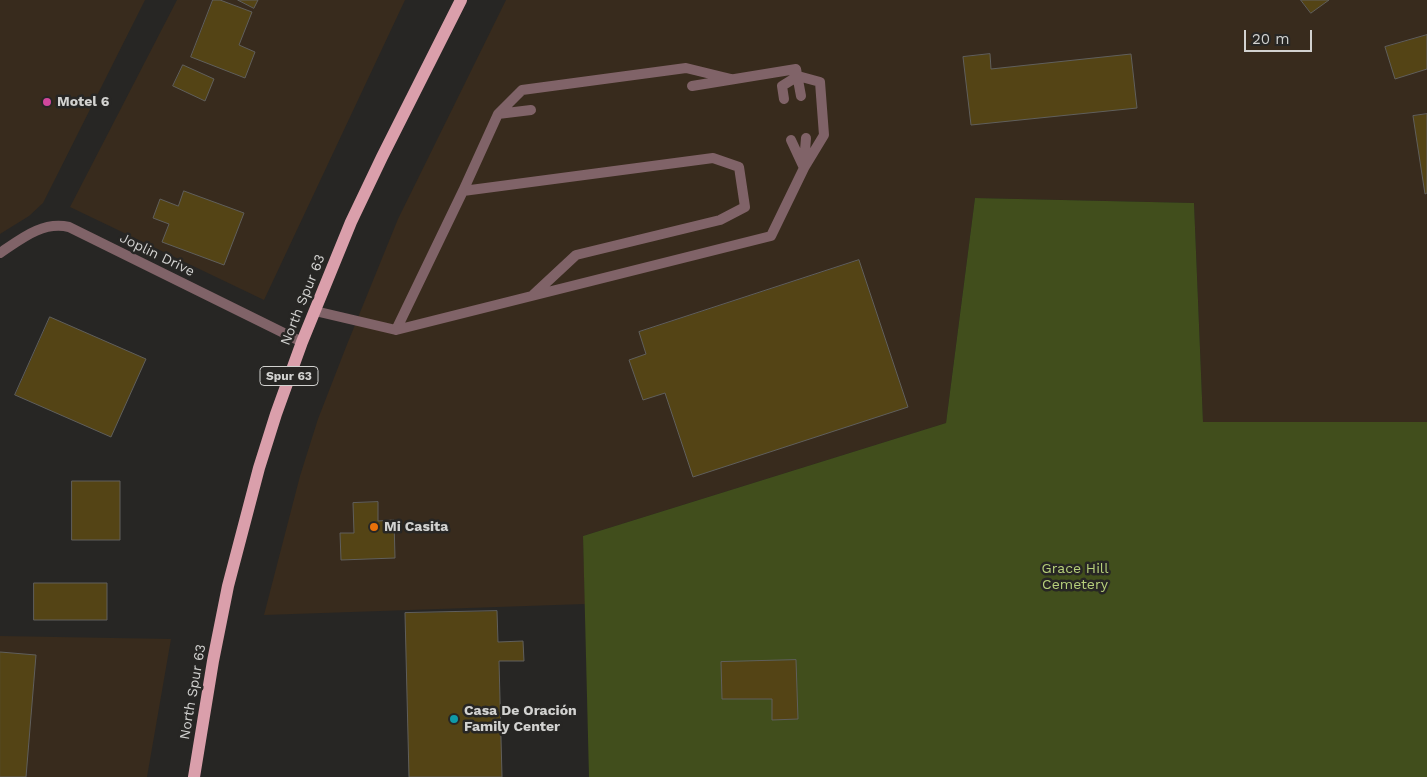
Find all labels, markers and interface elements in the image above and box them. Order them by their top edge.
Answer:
scale bar [1247,20,1314,52]
text: 20 m [1252,30,1290,48]
place label: Motel 6 [57,94,109,110]
marker: Motel 6 [41,96,53,108]
street label: Joplin Drive [117,230,197,280]
street label: North Spur 63 [277,252,329,348]
road number: Spur 63 [260,366,318,386]
place label: Mi Casita [384,519,448,535]
marker: Mi Casita [368,521,380,533]
park label: Grace Hill Cemetery [1042,561,1108,594]
street label: North Spur 63 [176,643,210,741]
place label: Casa De Oración Family Center [464,703,577,736]
marker: Casa De Oración Family Center [448,713,460,725]

